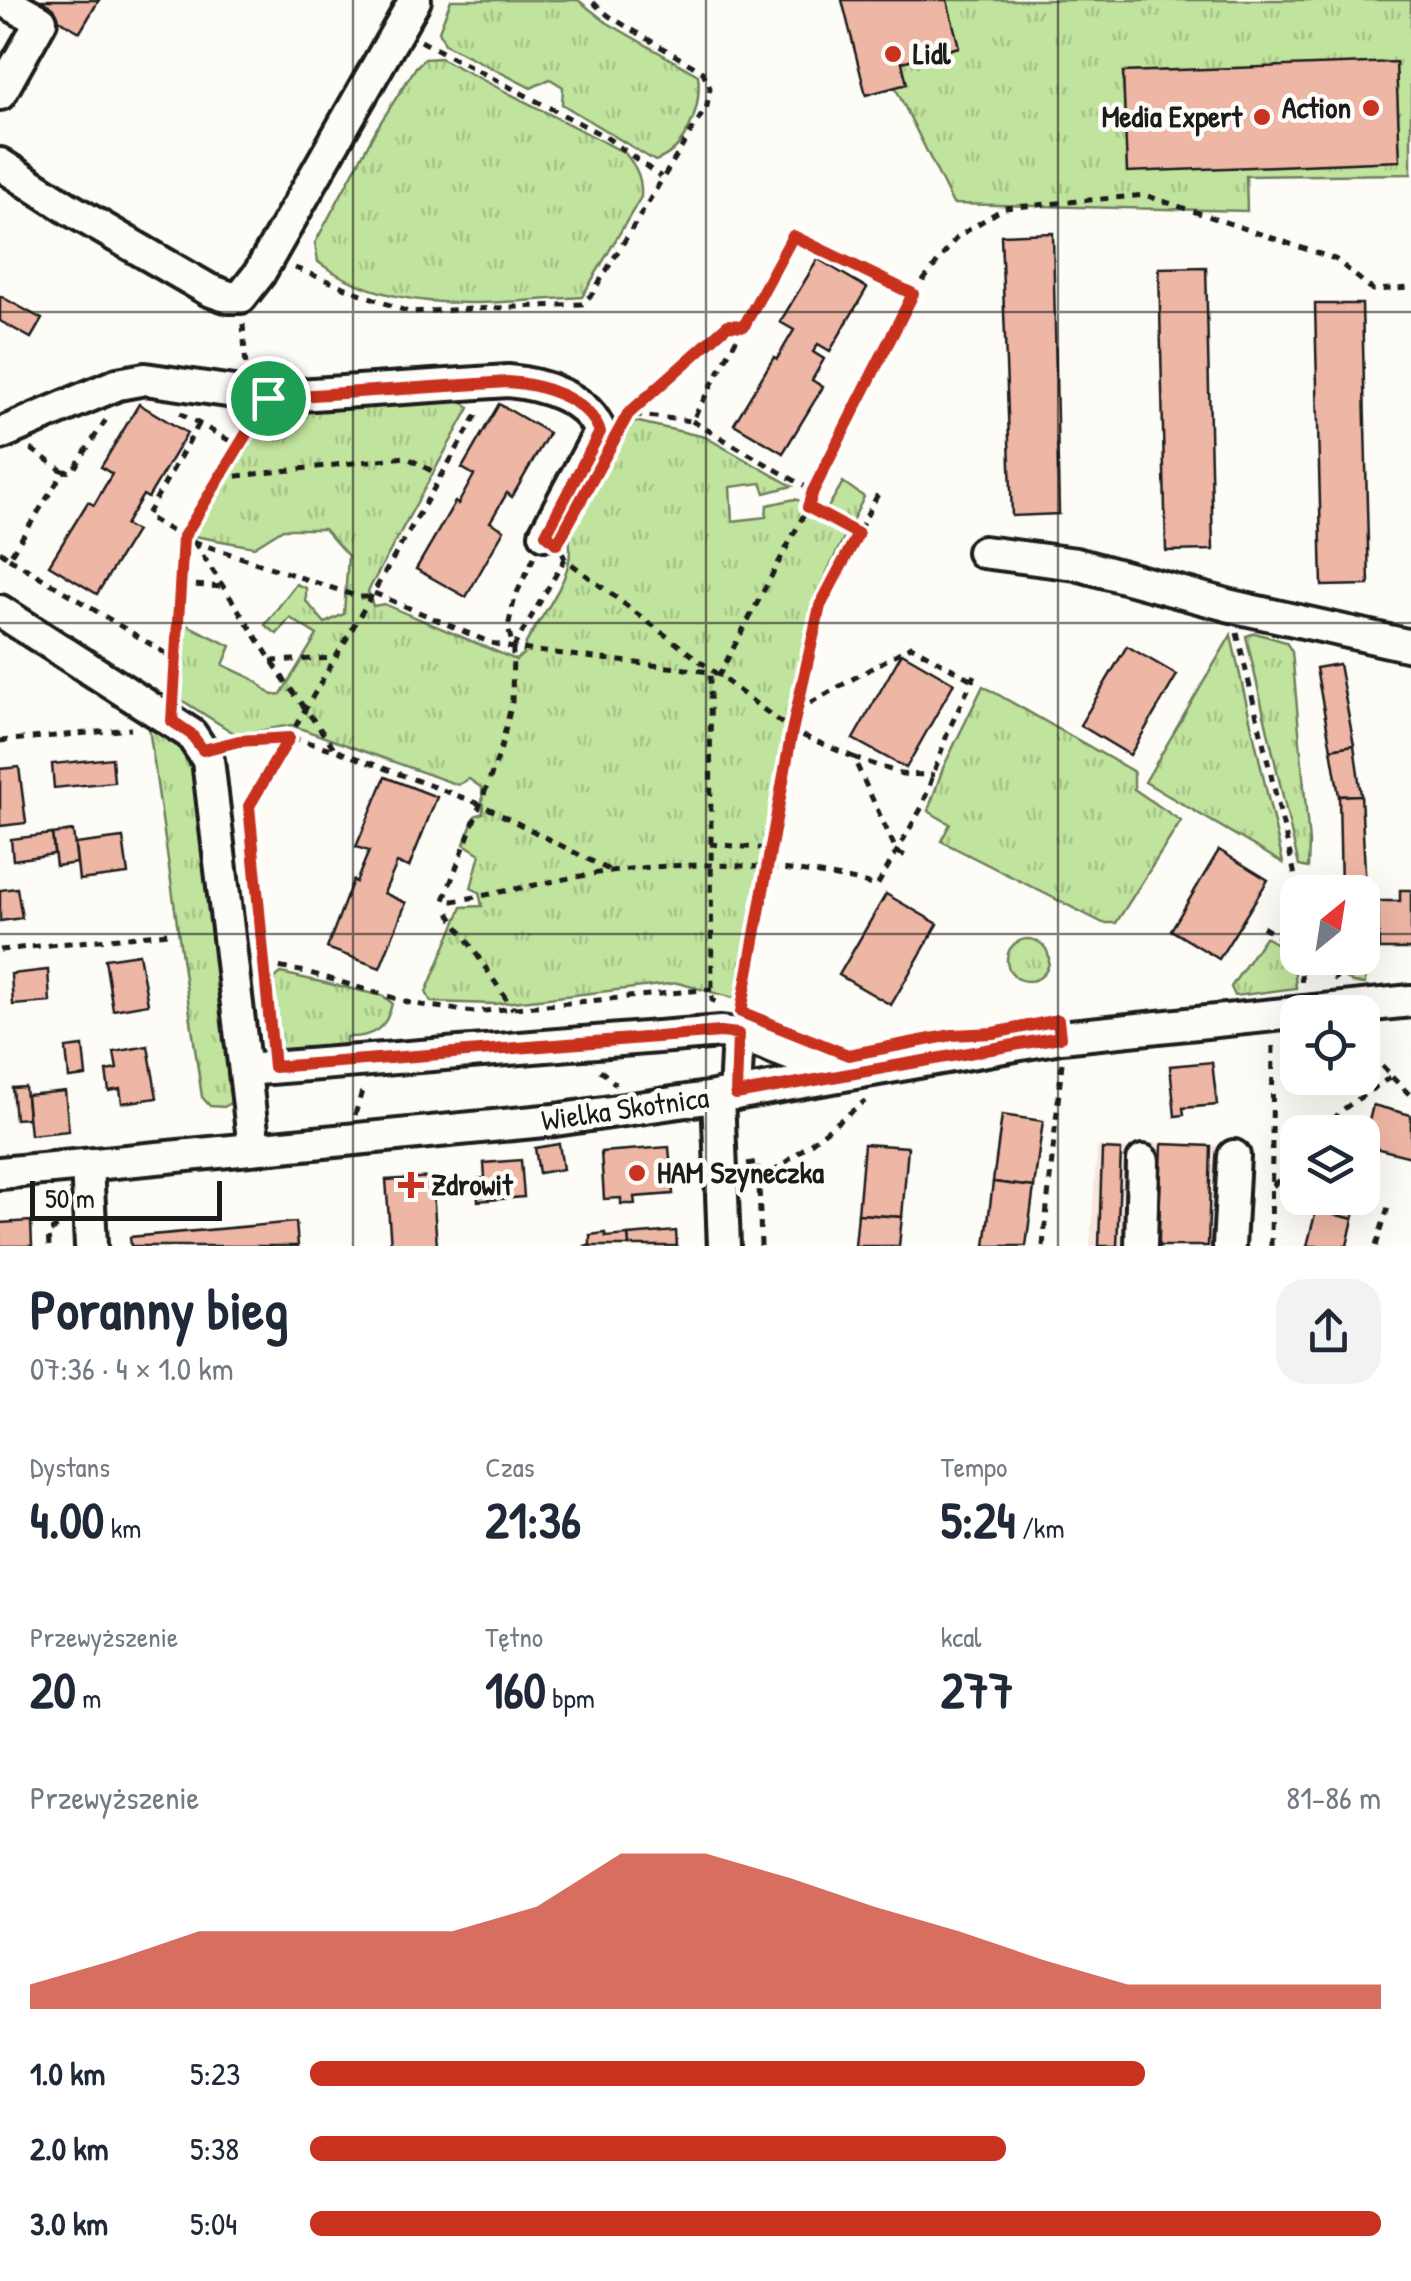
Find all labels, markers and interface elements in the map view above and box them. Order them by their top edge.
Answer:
place label: Lidl [913,33,952,73]
marker: Lidl [882,43,904,65]
place label: Action [1282,87,1351,127]
place label: Media Expert [1102,96,1244,137]
marker: Action [1360,97,1382,119]
marker: Media Expert [1251,106,1273,128]
pin [226,356,311,441]
icon: arrive [241,371,296,426]
north arrow [1280,875,1380,975]
map controls [1280,875,1380,1215]
button: locate [1280,995,1380,1095]
street label: Wielka Skotnica [539,1076,711,1140]
button: layers [1280,1115,1380,1215]
place label: HAM Szyneczka [657,1152,824,1193]
marker: HAM Szyneczka [626,1162,648,1184]
place label: Zdrowit [431,1164,514,1204]
marker: Zdrowit [400,1174,422,1196]
scale bar [30,1176,222,1220]
text: 50 m [45,1179,95,1217]
text: Poranny bieg [30,1272,288,1346]
button: share [1276,1279,1381,1384]
text: 07:36 · 4 × 1.0 km [30,1347,233,1390]
text: Dystans [30,1448,110,1486]
text: Czas [485,1448,534,1486]
text: Tempo [941,1448,1007,1486]
text: 4.00 [30,1486,104,1554]
text: 21:36 [485,1486,581,1554]
text: 5:24 [941,1486,1016,1554]
text: km [104,1509,141,1547]
text: /km [1016,1509,1065,1547]
text: Przewyższenie [30,1618,178,1656]
text: Tętno [485,1618,543,1656]
text: kcal [941,1618,982,1656]
text: 20 [30,1656,76,1724]
text: 160 [485,1656,546,1724]
text: 277 [941,1656,1014,1724]
text: m [76,1679,101,1717]
text: bpm [546,1679,595,1717]
text: Przewyższenie [30,1776,199,1819]
text: 81–86 m [1286,1776,1381,1819]
text: 1.0 km [30,2052,105,2095]
text: 5:23 [190,2052,240,2095]
text: 2.0 km [30,2127,109,2170]
text: 5:38 [190,2127,239,2170]
text: 3.0 km [30,2202,108,2245]
text: 5:04 [190,2202,237,2245]

